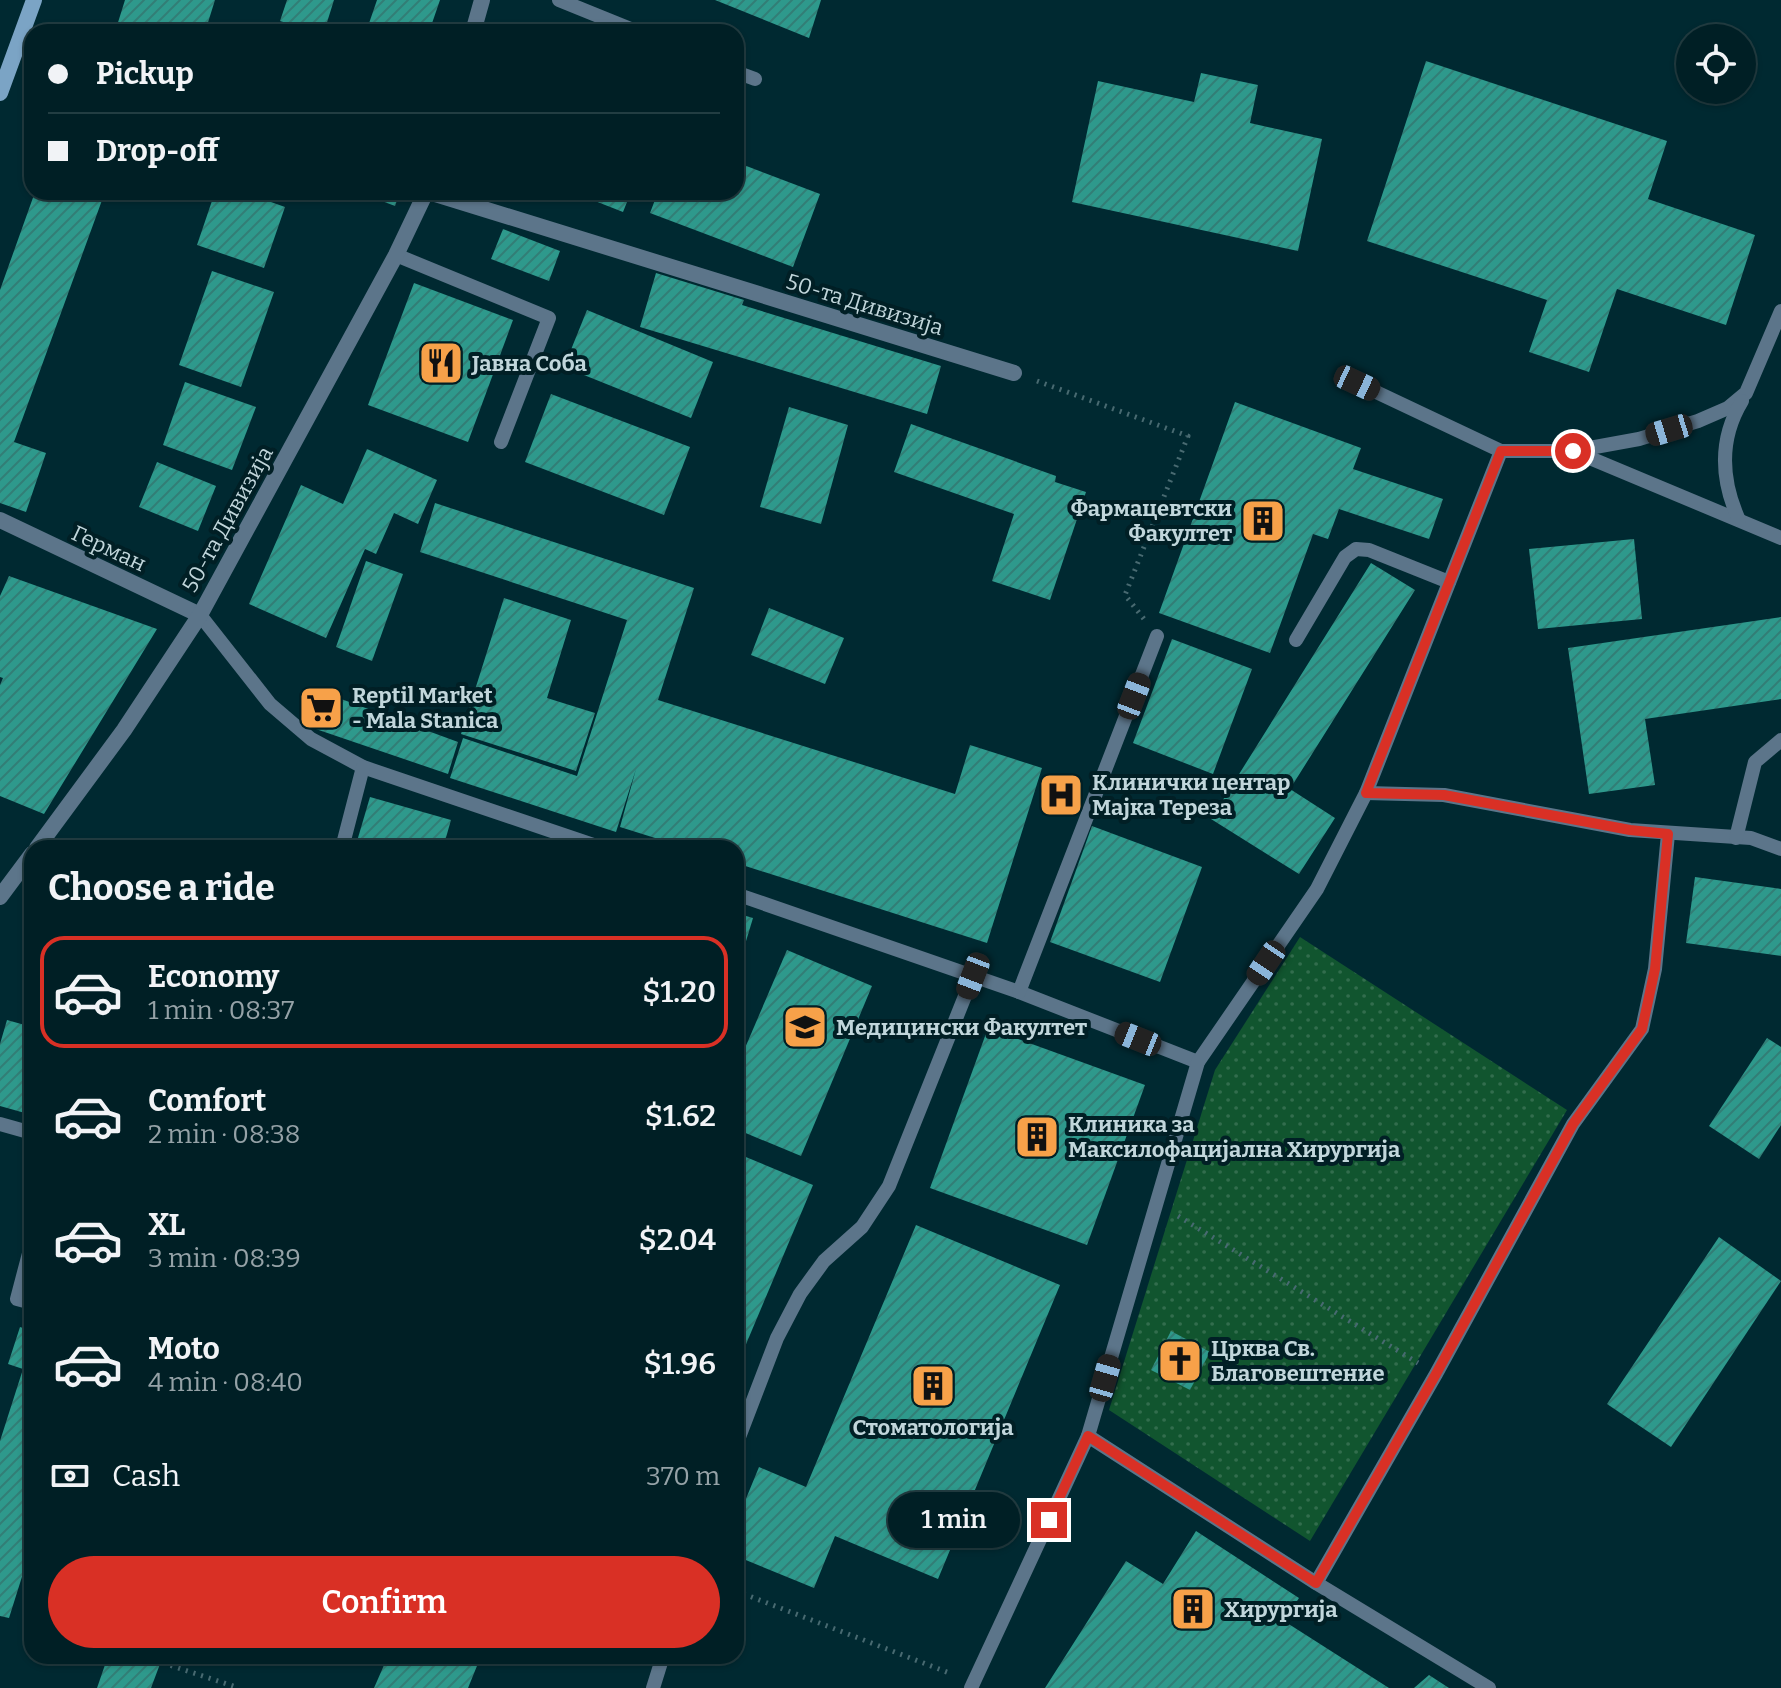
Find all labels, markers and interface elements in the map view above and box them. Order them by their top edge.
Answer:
map controls [1676,24,1756,104]
button: locate [1676,24,1756,104]
text: Pickup [96,56,194,92]
text: Drop-off [96,133,218,169]
street label: 50-та Дивизија [783,268,947,341]
restaurant icon: Јавна Соба [417,339,465,387]
place label: Јавна Соба [471,350,587,377]
car [1330,362,1384,404]
car [1643,412,1695,448]
route start [1555,433,1591,469]
street label: 50-та Дивизија [176,441,279,597]
place label: Фармацевтски Факултет [1070,495,1232,547]
building icon: Фармацевтски Факултет [1239,497,1287,545]
street label: Герман [67,520,150,577]
car [1114,669,1154,723]
place label: Reptil Market - Mala Stanica [352,682,499,734]
supermarket icon: Reptil Market - Mala Stanica [297,684,345,732]
place label: Клинички центар Мајка Тереза [1092,769,1290,821]
hospital icon: Клинички центар Мајка Тереза [1037,771,1085,819]
text: Choose a ride [48,866,275,910]
car [1243,936,1289,990]
car [953,949,993,1003]
icon: car [52,956,124,1028]
text: Economy [148,959,279,995]
text: $1.20 [642,974,716,1010]
text: 1 min · 08:37 [148,995,294,1026]
school or university icon: Медицински Факултет [781,1003,829,1051]
place label: Медицински Факултет [836,1014,1087,1041]
car [1111,1019,1165,1059]
icon: car [52,1080,124,1152]
text: Comfort [148,1083,266,1119]
text: $1.62 [645,1098,716,1134]
place label: Клиника за Максилофацијална Хирургија [1068,1111,1401,1163]
building icon: Клиника за Максилофацијална Хирургија [1013,1113,1061,1161]
text: 2 min · 08:38 [148,1119,300,1150]
icon: car [52,1204,124,1276]
text: XL [148,1207,185,1243]
text: $2.04 [638,1222,716,1258]
text: 3 min · 08:39 [148,1243,301,1274]
icon: car [52,1328,124,1400]
text: Moto [148,1331,220,1367]
place label: Црква Св. Благовештение [1211,1335,1385,1387]
church icon: Црква Св. Благовештение [1156,1337,1204,1385]
text: $1.96 [643,1346,716,1382]
car [1087,1352,1123,1404]
building icon: Стоматологија [909,1362,957,1410]
text: 4 min · 08:40 [148,1367,303,1398]
place label: Стоматологија [852,1414,1014,1441]
icon: cash [48,1454,92,1498]
text: Cash [112,1458,180,1494]
text: 370 m [646,1461,720,1492]
callout: 1 min [889,1492,1021,1548]
route end [1031,1502,1067,1538]
text: 1 min [921,1504,987,1535]
button: Confirm [48,1556,720,1648]
building icon: Хирургија [1169,1585,1217,1633]
place label: Хирургија [1224,1596,1338,1623]

